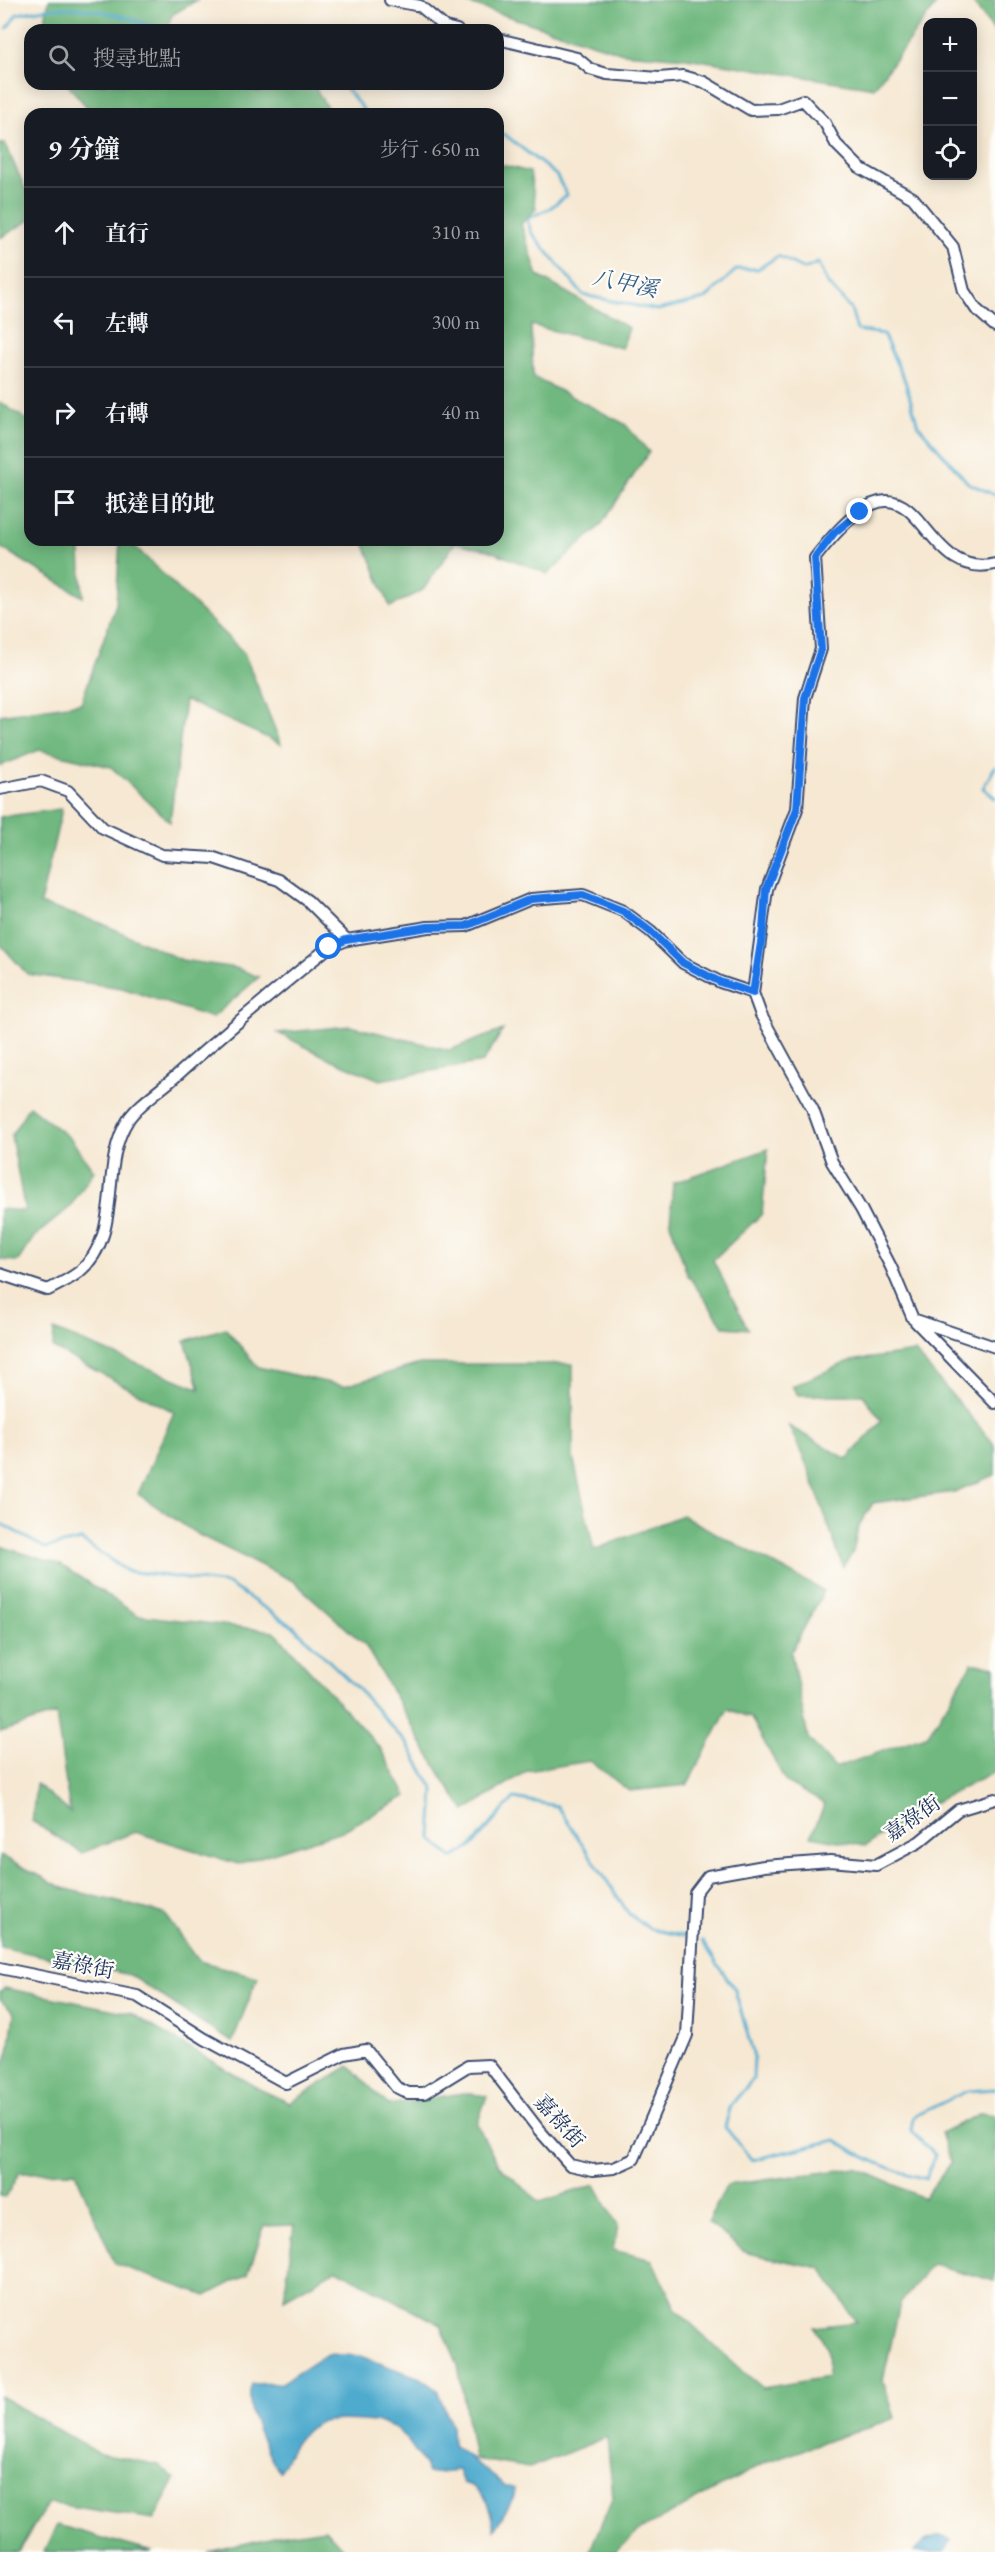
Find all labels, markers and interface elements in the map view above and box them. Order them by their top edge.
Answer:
map controls [923,18,977,180]
button: + [923,18,977,72]
search box [24,24,504,90]
icon: search [45,41,78,74]
text: 搜尋地點 [93,44,181,73]
button: − [923,72,977,126]
button: locate [923,126,977,180]
text: 9 分鐘 [48,132,120,166]
text: 步行 · 650 m [380,136,480,162]
icon: ahead [48,216,81,249]
text: 直行 [105,219,149,248]
text: 310 m [432,219,480,245]
water label: 八甲溪 [590,262,662,304]
icon: left [48,306,81,339]
text: 左轉 [105,309,149,338]
text: 300 m [432,309,480,335]
icon: right [48,396,81,429]
text: 右轉 [105,399,149,428]
text: 40 m [441,399,480,425]
icon: arrive [48,486,81,519]
text: 抵達目的地 [105,489,215,518]
route end [846,498,872,524]
route start [315,933,341,959]
street label: 嘉祿街 [878,1789,946,1847]
street label: 嘉祿街 [50,1946,116,1984]
street label: 嘉祿街 [529,2089,591,2153]

